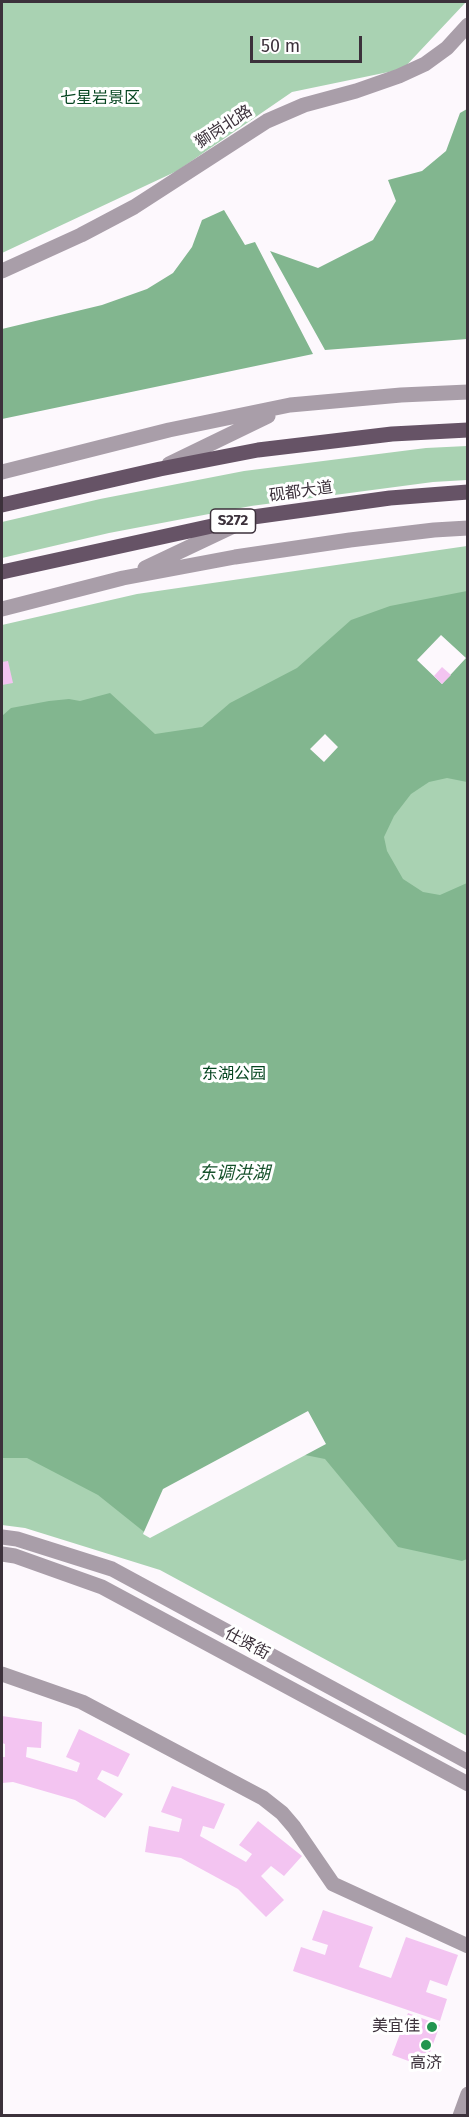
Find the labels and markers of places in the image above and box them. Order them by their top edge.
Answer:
place label: 美宜佳 [372,2017,420,2037]
marker: 美宜佳 [425,2020,439,2034]
marker: 高济 [419,2038,433,2052]
place label: 高济 [410,2054,442,2074]

